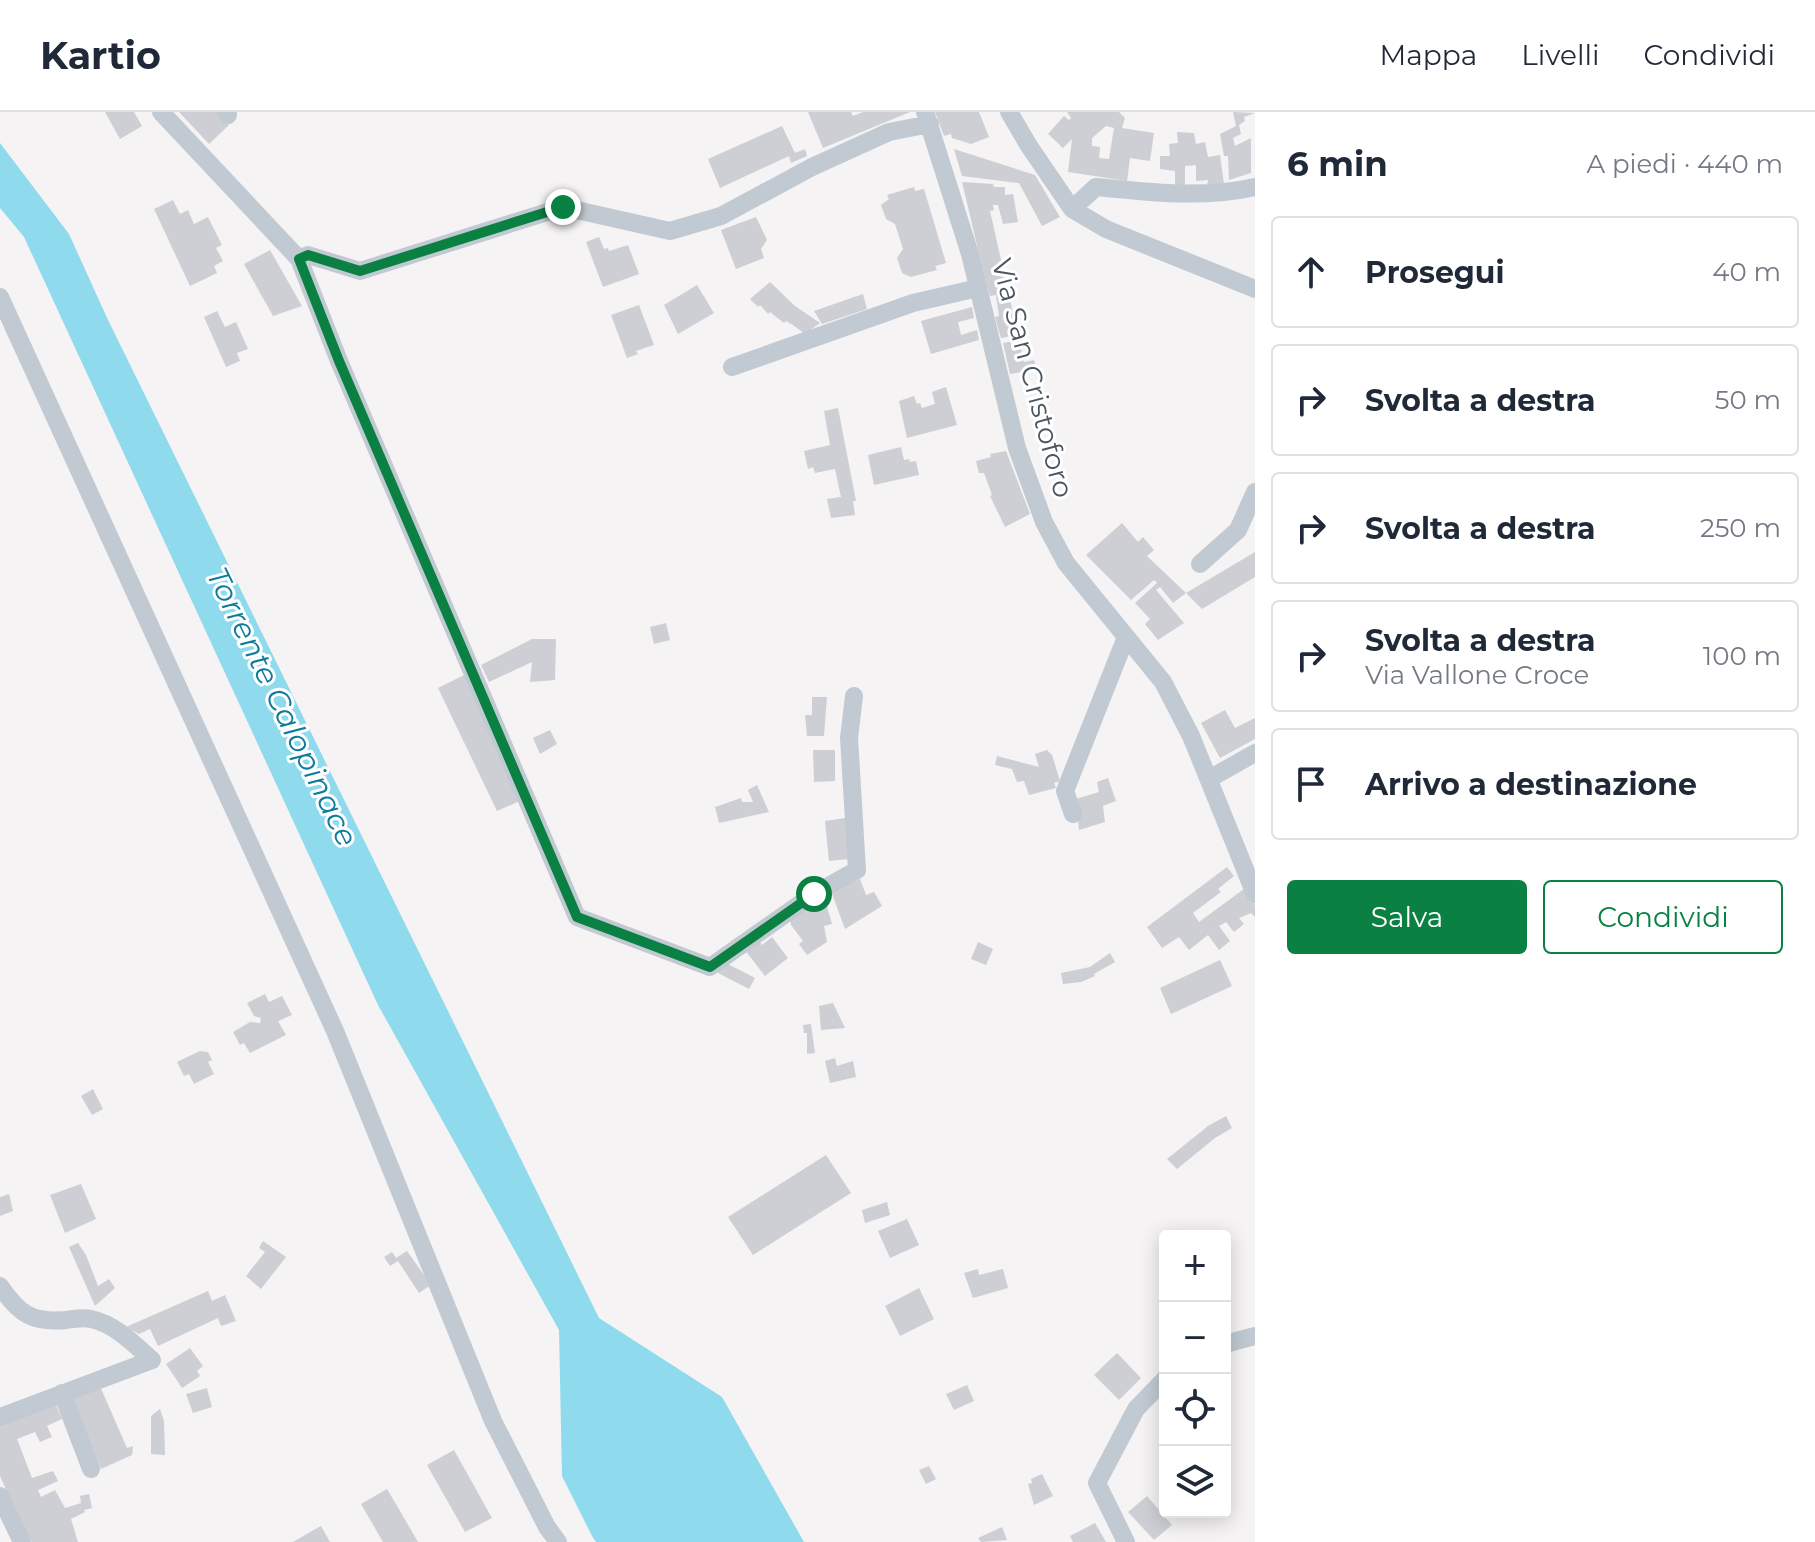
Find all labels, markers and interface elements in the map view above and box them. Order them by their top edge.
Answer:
text: Kartio [40,32,161,79]
text: Mappa [1380,38,1477,72]
text: Livelli [1521,38,1600,72]
text: Condividi [1644,38,1775,72]
text: 6 min [1287,143,1388,185]
text: A piedi · 440 m [1586,148,1783,180]
route end [545,189,581,225]
icon: ahead [1289,250,1333,294]
text: Prosegui [1365,254,1504,291]
street label: Via San Cristoforo [985,255,1081,501]
text: 40 m [1712,256,1781,288]
icon: right [1289,378,1333,422]
text: Svolta a destra [1365,382,1595,419]
text: 50 m [1715,384,1781,416]
icon: right [1289,506,1333,550]
text: Svolta a destra [1365,510,1595,547]
text: 250 m [1700,512,1781,544]
water label: Torrente Calopinace [199,561,366,852]
text: Svolta a destra [1365,622,1595,659]
icon: right [1289,634,1333,678]
text: 100 m [1703,640,1781,672]
text: Via Vallone Croce [1365,659,1589,691]
icon: arrive [1289,762,1333,806]
text: Arrivo a destinazione [1365,766,1697,803]
route start [796,876,832,912]
button: Salva [1287,880,1527,954]
button: Condividi [1543,880,1783,954]
map controls [1159,1230,1231,1518]
button: + [1159,1230,1231,1302]
button: − [1159,1302,1231,1374]
button: locate [1159,1374,1231,1446]
button: layers [1159,1446,1231,1518]

